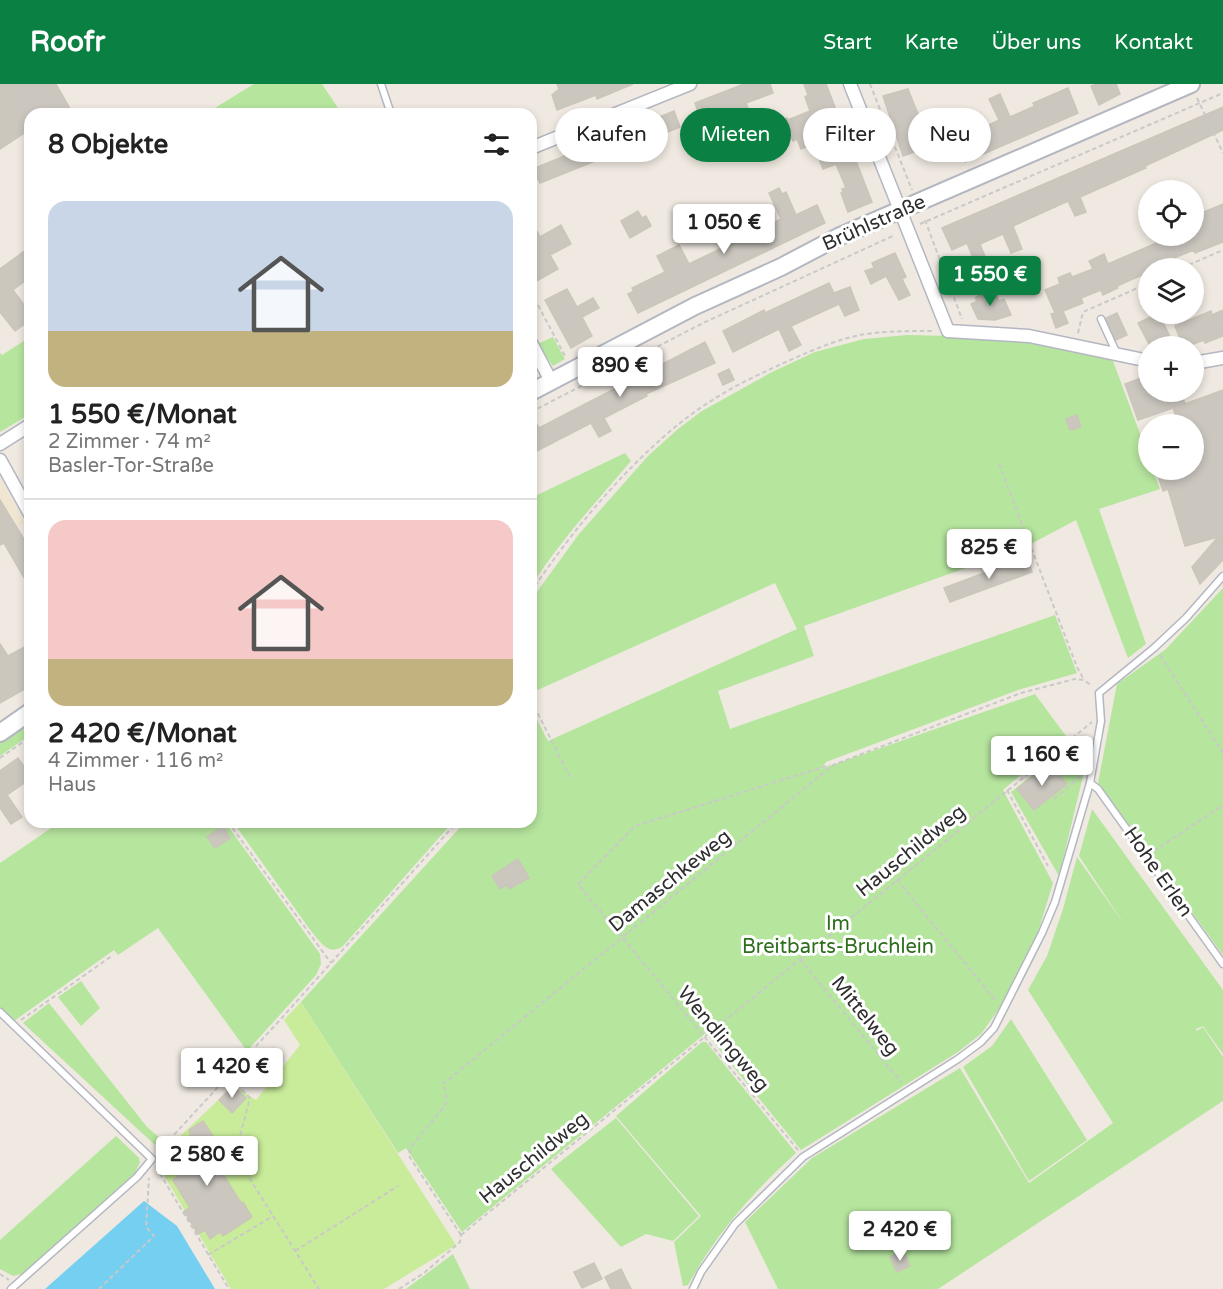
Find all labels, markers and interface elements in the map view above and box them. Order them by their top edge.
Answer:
text: Roofr [30,25,105,59]
text: Start [823,30,872,55]
text: Karte [905,30,958,55]
text: Über uns [991,30,1081,55]
text: Kontakt [1114,30,1193,55]
chip: Kaufen [555,108,668,162]
chip: Mieten [680,108,791,162]
chip: Filter [803,108,896,162]
chip: Neu [908,108,991,162]
icon: filters [480,128,513,161]
text: 8 Objekte [48,129,168,160]
map controls [1138,180,1204,480]
button: locate [1138,180,1204,246]
street label: Brühlstraße [819,190,929,256]
pin: 1 050 € [669,204,779,255]
text: 1 050 € [687,211,761,235]
icon: home [227,240,335,348]
pin: 1 550 € [935,256,1045,307]
button: layers [1138,258,1204,324]
text: 1 550 € [953,263,1027,287]
button: + [1138,336,1204,402]
pin: 890 € [578,347,662,398]
text: 890 € [592,354,648,378]
text: 1 550 €/Monat [48,399,237,430]
button: − [1138,414,1204,480]
text: 2 Zimmer · 74 m² [48,430,211,454]
text: Basler-Tor-Straße [48,454,214,478]
pin: 825 € [947,529,1031,580]
text: 825 € [961,536,1017,560]
icon: home [227,559,335,667]
text: 2 420 €/Monat [48,718,237,749]
pin: 1 160 € [987,736,1097,787]
text: 1 160 € [1005,743,1079,767]
text: 4 Zimmer · 116 m² [48,749,223,773]
text: Haus [48,773,96,797]
street label: Hauschildweg [852,800,970,902]
street label: Hohe Erlen [1118,822,1198,922]
street label: Damaschkeweg [604,825,736,937]
park label: Im Breitbarts-Bruchlein [742,912,934,959]
street label: Mittelweg [826,971,904,1061]
street label: Wendlingweg [672,982,774,1096]
pin: 1 420 € [177,1048,287,1099]
text: 1 420 € [195,1055,269,1079]
street label: Hauschildweg [475,1107,593,1209]
pin: 2 580 € [152,1136,262,1187]
text: 2 580 € [170,1143,244,1167]
pin: 2 420 € [845,1211,955,1262]
text: 2 420 € [863,1218,937,1242]

